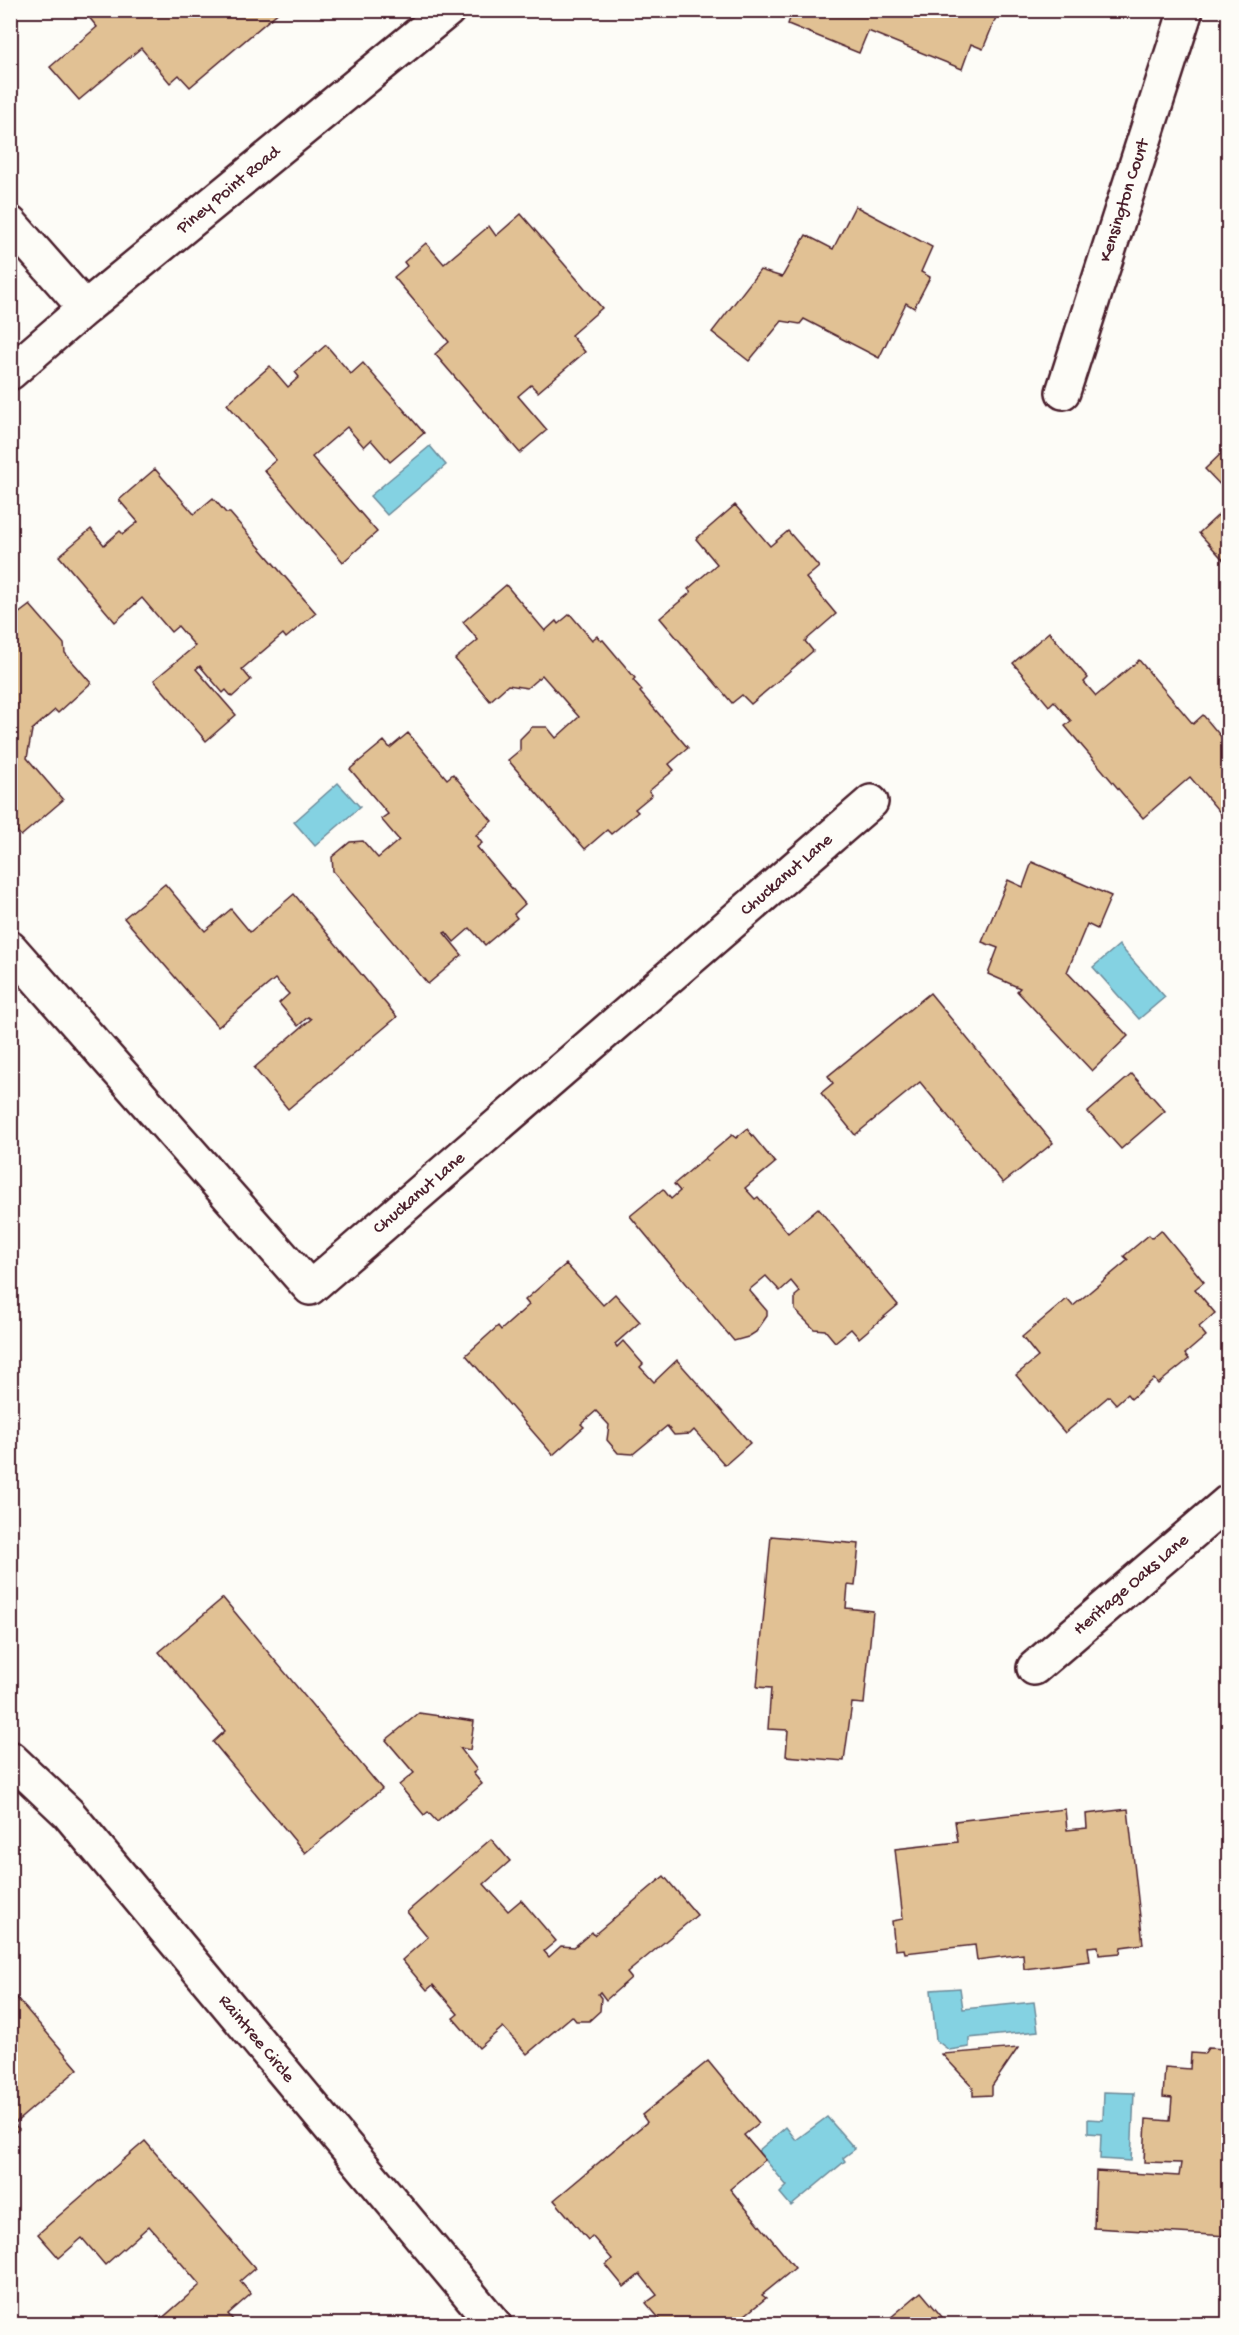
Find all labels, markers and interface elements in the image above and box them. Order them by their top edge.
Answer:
street label: Kensington Court [1095,135,1155,265]
street label: Piney Point Road [172,141,286,239]
street label: Chuckanut Lane [736,829,838,921]
street label: Chuckanut Lane [369,1147,470,1239]
street label: Heritage Oaks Lane [1069,1529,1194,1640]
street label: Raintree Circle [214,1991,299,2088]

